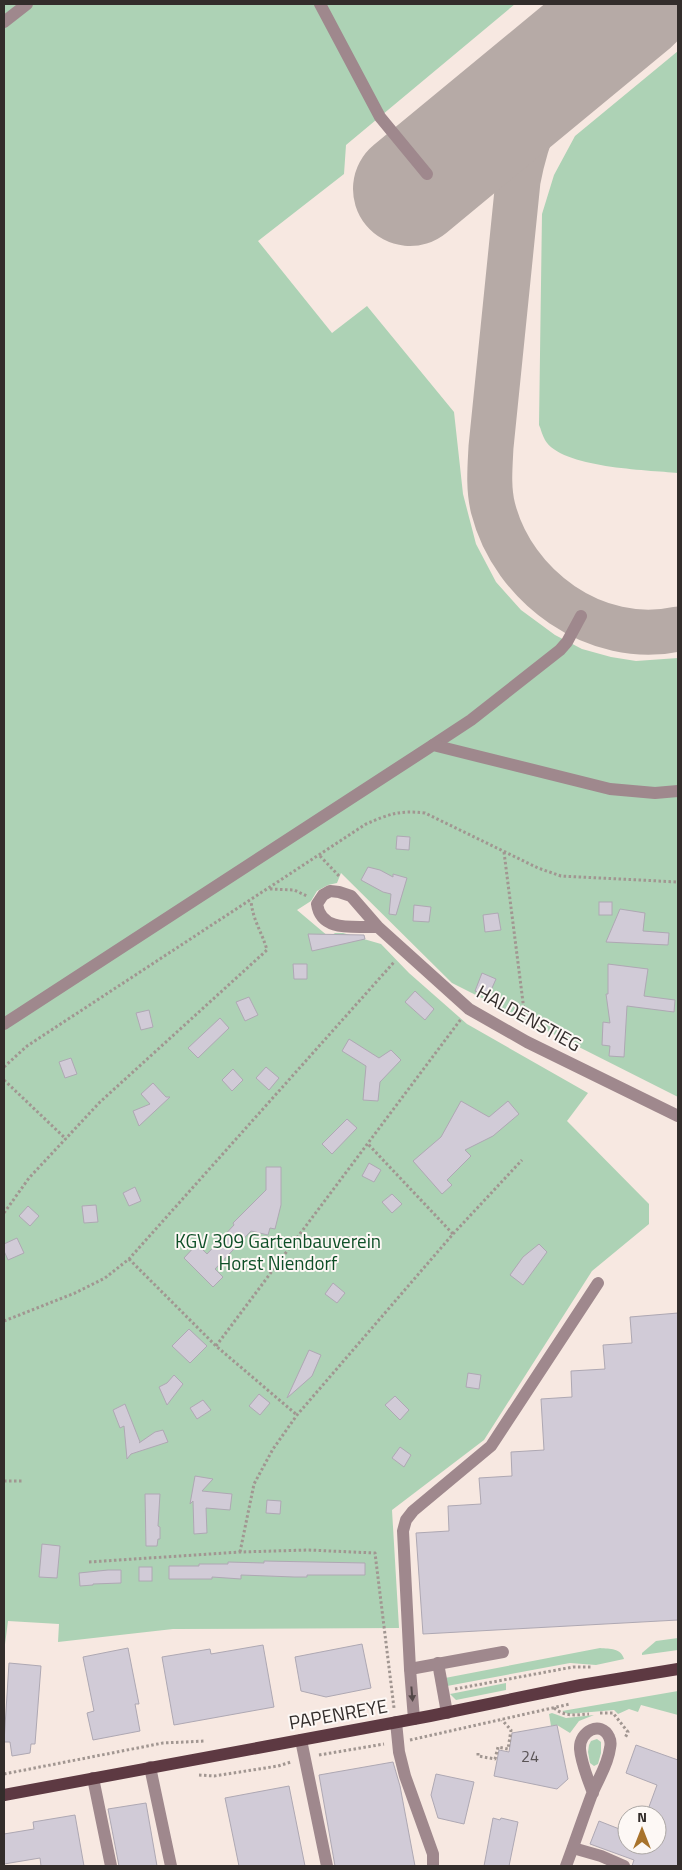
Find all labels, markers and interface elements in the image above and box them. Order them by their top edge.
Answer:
street label: HALDENSTIEG [472,977,587,1058]
park label: KGV 309 Gartenbauverein Horst Niendorf [175,1226,381,1277]
one-way arrow [408,1686,416,1702]
street label: PAPENREYE [286,1691,389,1736]
house number: 24 [521,1744,539,1768]
north arrow [617,1805,667,1855]
text: N [637,1806,647,1827]

